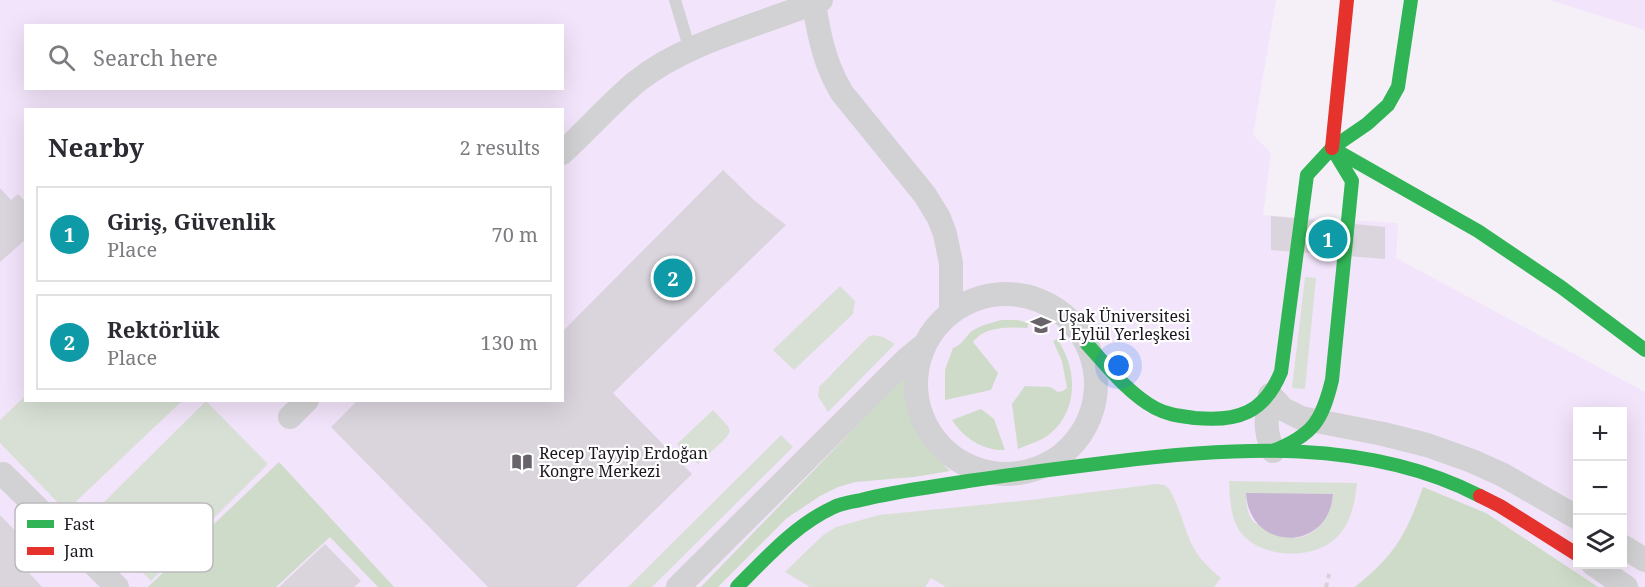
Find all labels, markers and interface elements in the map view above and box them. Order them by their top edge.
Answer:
search box [24,24,564,90]
icon: search [45,41,78,74]
text: Search here [93,42,218,72]
text: Nearby [48,129,144,165]
text: 2 results [460,134,540,161]
text: Giriş, Güvenlik [107,206,275,236]
pin: 1 [1308,216,1348,262]
text: 1 [64,221,75,248]
text: 70 m [492,221,538,248]
text: Place [107,236,157,263]
pin: 2 [654,256,692,300]
place label: Uşak Üniversitesi 1 Eylül Yerleşkesi [1058,305,1190,345]
school or university icon: Uşak Üniversitesi 1 Eylül Yerleşkesi [1029,313,1053,337]
text: Rektörlük [107,314,220,344]
text: 2 [64,329,75,356]
text: 130 m [480,329,538,356]
text: Place [107,344,157,371]
your location [1104,351,1133,380]
map controls [1573,407,1627,569]
button: + [1573,407,1627,461]
place label: Recep Tayyip Erdoğan Kongre Merkezi [539,442,708,482]
library icon: Recep Tayyip Erdoğan Kongre Merkezi [510,450,534,474]
button: − [1573,461,1627,515]
legend [15,503,213,572]
text: Fast [64,513,95,535]
button: layers [1573,515,1627,569]
text: Jam [63,540,94,562]

